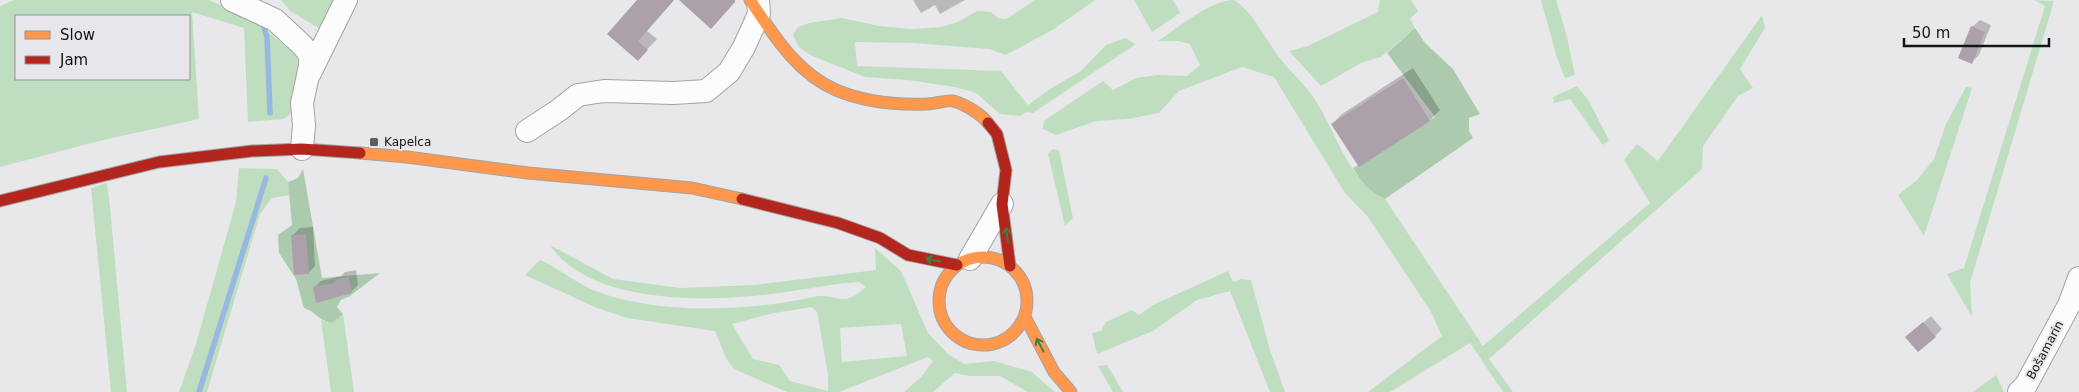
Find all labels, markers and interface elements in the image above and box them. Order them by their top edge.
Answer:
legend [15,15,190,80]
scale bar [1904,15,2049,47]
text: 50 m [1912,24,1950,42]
text: Slow [60,26,95,44]
text: Jam [59,51,88,69]
place label: Kapelca [384,135,431,149]
marker: Kapelca [368,136,380,148]
one-way arrow [1002,227,1012,243]
one-way arrow [925,255,941,264]
street label: Bošamarin [2024,318,2066,382]
one-way arrow [1035,337,1045,352]

